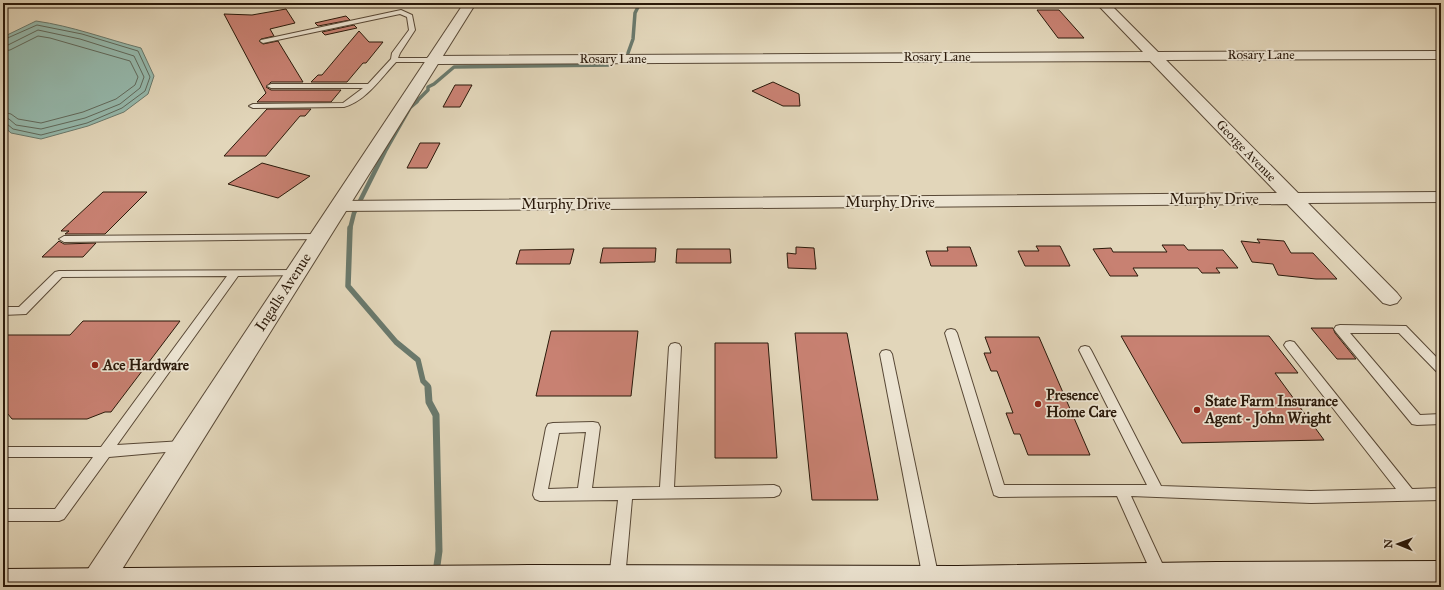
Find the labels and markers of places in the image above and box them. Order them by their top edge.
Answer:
place label: Ace Hardware [102,356,190,374]
marker: Ace Hardware [90,360,100,370]
place label: Presence Home Care [1046,386,1118,421]
place label: State Farm Insurance Agent - John Wright [1204,392,1339,428]
marker: Presence Home Care [1033,399,1043,409]
marker: State Farm Insurance Agent - John Wright [1192,405,1202,415]

